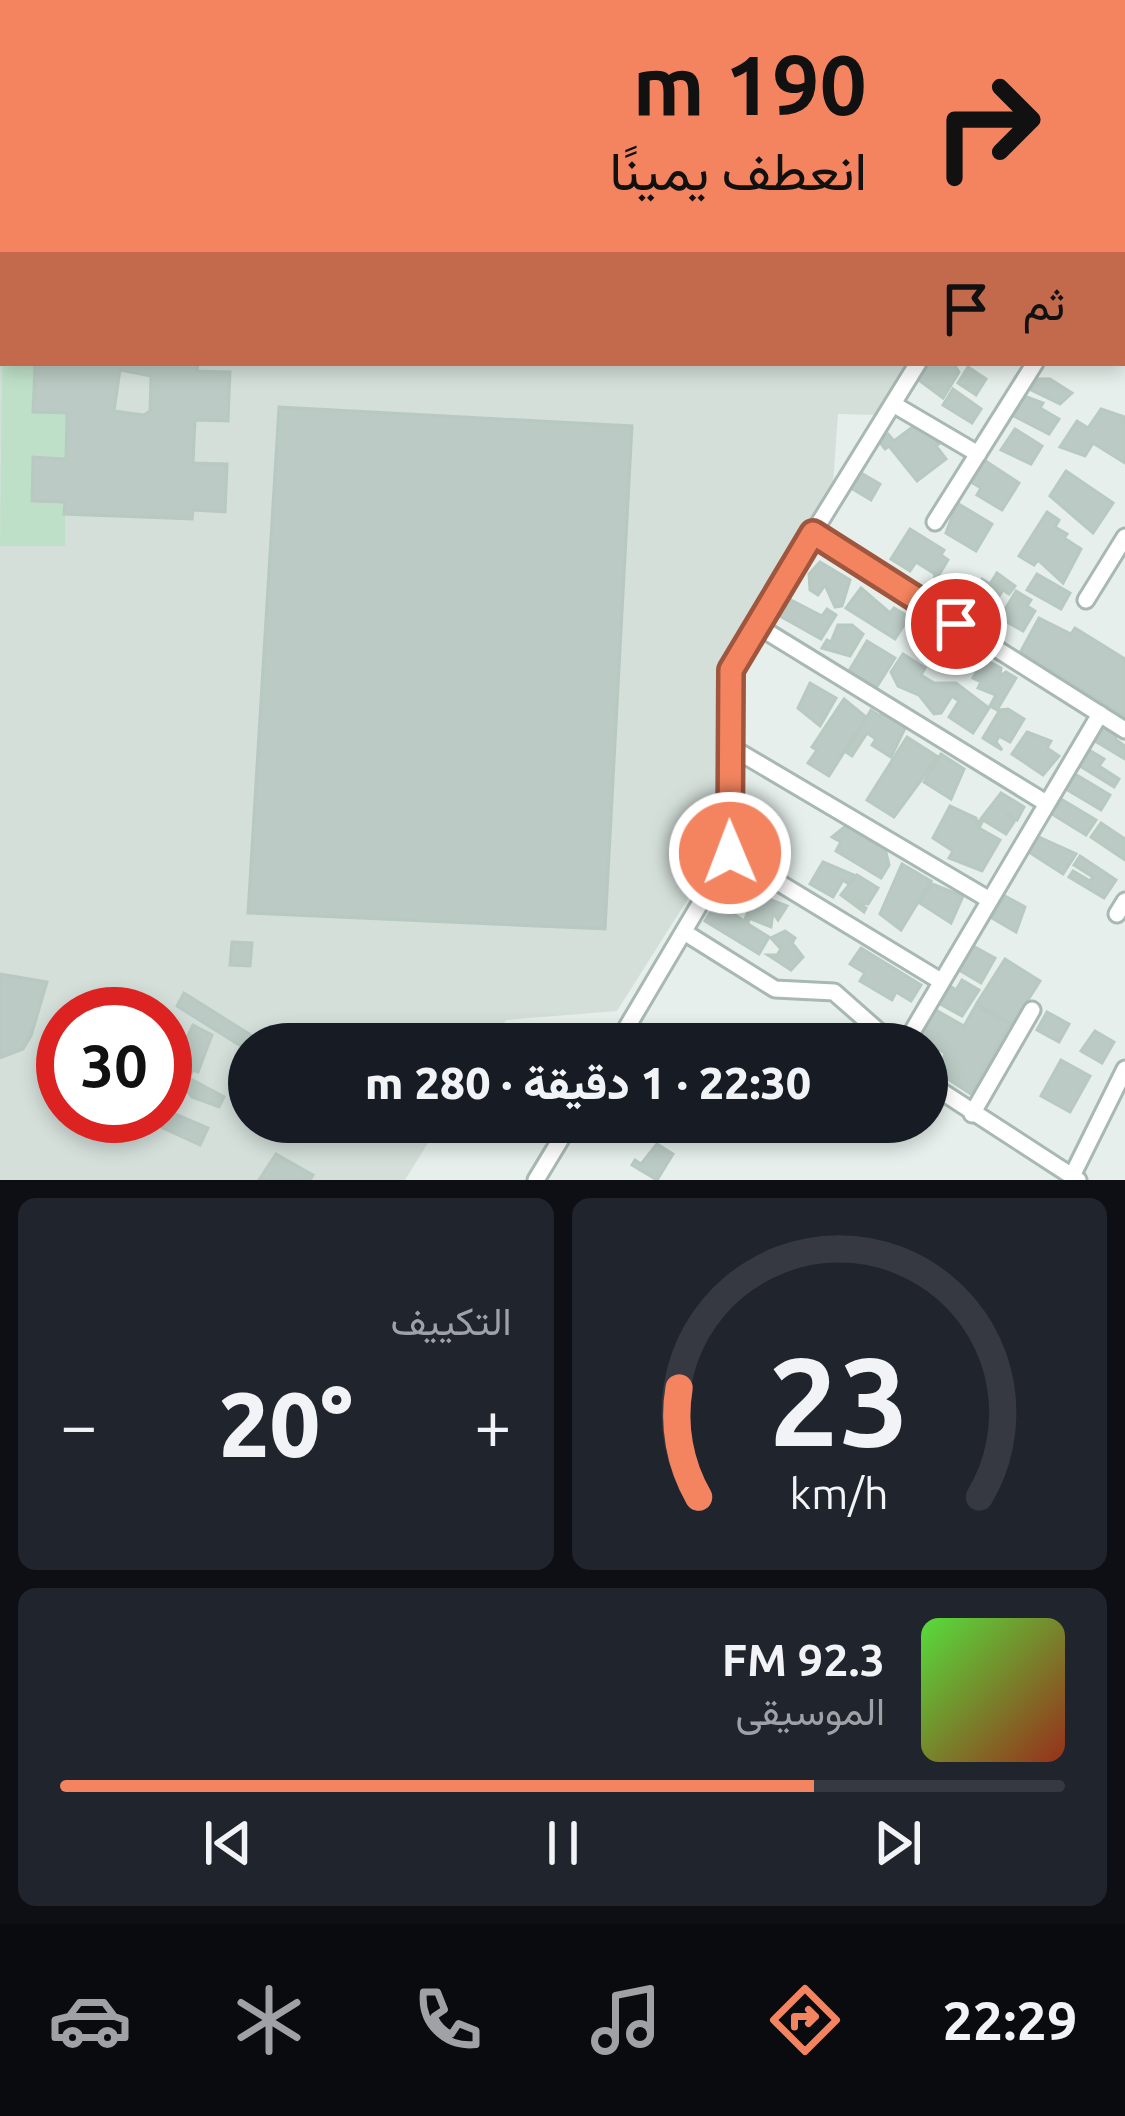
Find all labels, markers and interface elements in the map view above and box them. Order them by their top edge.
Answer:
text: 190 m [633,37,867,131]
icon: right [909,48,1065,204]
text: انعطف يمينًا [609,140,867,200]
icon: arrive [933,276,999,342]
text: ثم [1023,278,1065,329]
pin [905,573,1007,675]
icon: arrive [923,591,989,657]
position arrow [667,790,793,916]
speed limit sign: 30 [36,987,192,1143]
text: 22:30 · 1 دقيقة · 280 m [365,1057,811,1108]
text: التكييف [391,1299,512,1342]
text: 23 [769,1330,910,1470]
text: 20° [219,1373,353,1474]
text: − [60,1387,97,1461]
text: + [474,1387,511,1461]
text: km/h [790,1469,889,1517]
text: 92.3 FM [722,1634,885,1685]
text: الموسيقى [735,1689,885,1732]
icon: previous [195,1810,261,1876]
icon: pause [530,1810,596,1876]
icon: next [865,1810,931,1876]
icon: car [48,1978,132,2062]
icon: climate [227,1978,311,2062]
icon: phone [406,1978,490,2062]
icon: music [584,1978,668,2062]
icon: directions [763,1978,847,2062]
text: 22:29 [942,1990,1078,2050]

